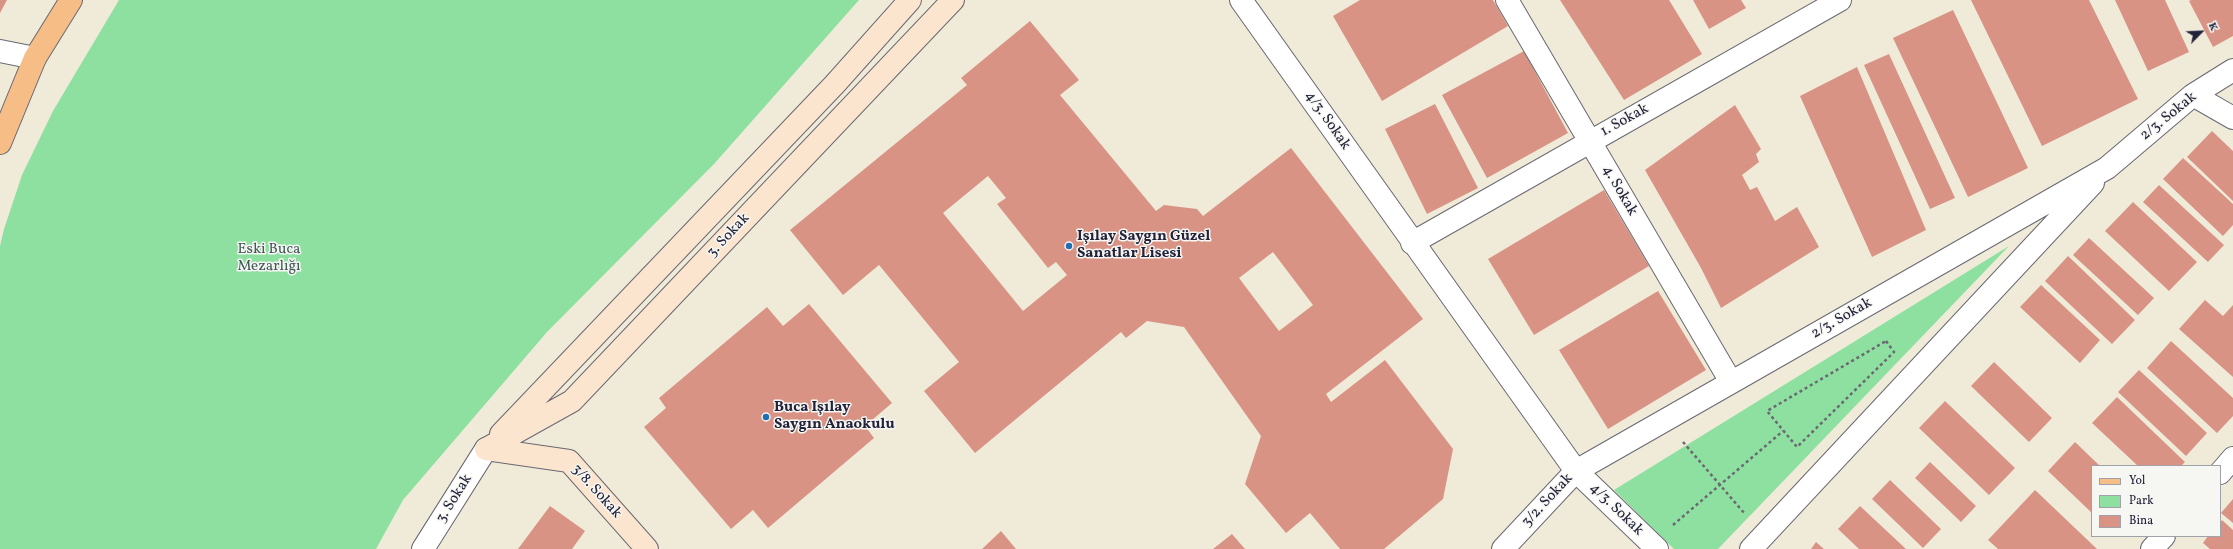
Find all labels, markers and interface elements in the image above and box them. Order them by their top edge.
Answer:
north arrow [2181,12,2221,52]
text: K [2204,20,2221,34]
street label: 4/3. Sokak [1300,88,1354,154]
street label: 2/3. Sokak [2137,89,2201,145]
street label: 1. Sokak [1598,100,1652,142]
street label: 4. Sokak [1597,163,1641,219]
street label: 3. Sokak [704,210,754,262]
place label: Işılay Saygın Güzel Sanatlar Lisesi [1077,228,1210,263]
park label: Eski Buca Mezarlığı [237,241,301,276]
marker: Işılay Saygın Güzel Sanatlar Lisesi [1064,241,1074,251]
street label: 2/3. Sokak [1808,294,1876,344]
place label: Buca Işılay Saygın Anaokulu [774,399,895,434]
marker: Buca Işılay Saygın Anaokulu [761,412,771,422]
street label: 3/8. Sokak [567,461,625,523]
legend [2091,465,2221,537]
street label: 3/2. Sokak [1519,470,1577,532]
street label: 3. Sokak [433,471,477,527]
text: Yol [2129,473,2145,489]
street label: 4/3. Sokak [1585,480,1647,540]
text: Park [2129,493,2154,509]
text: Bina [2129,513,2153,529]

